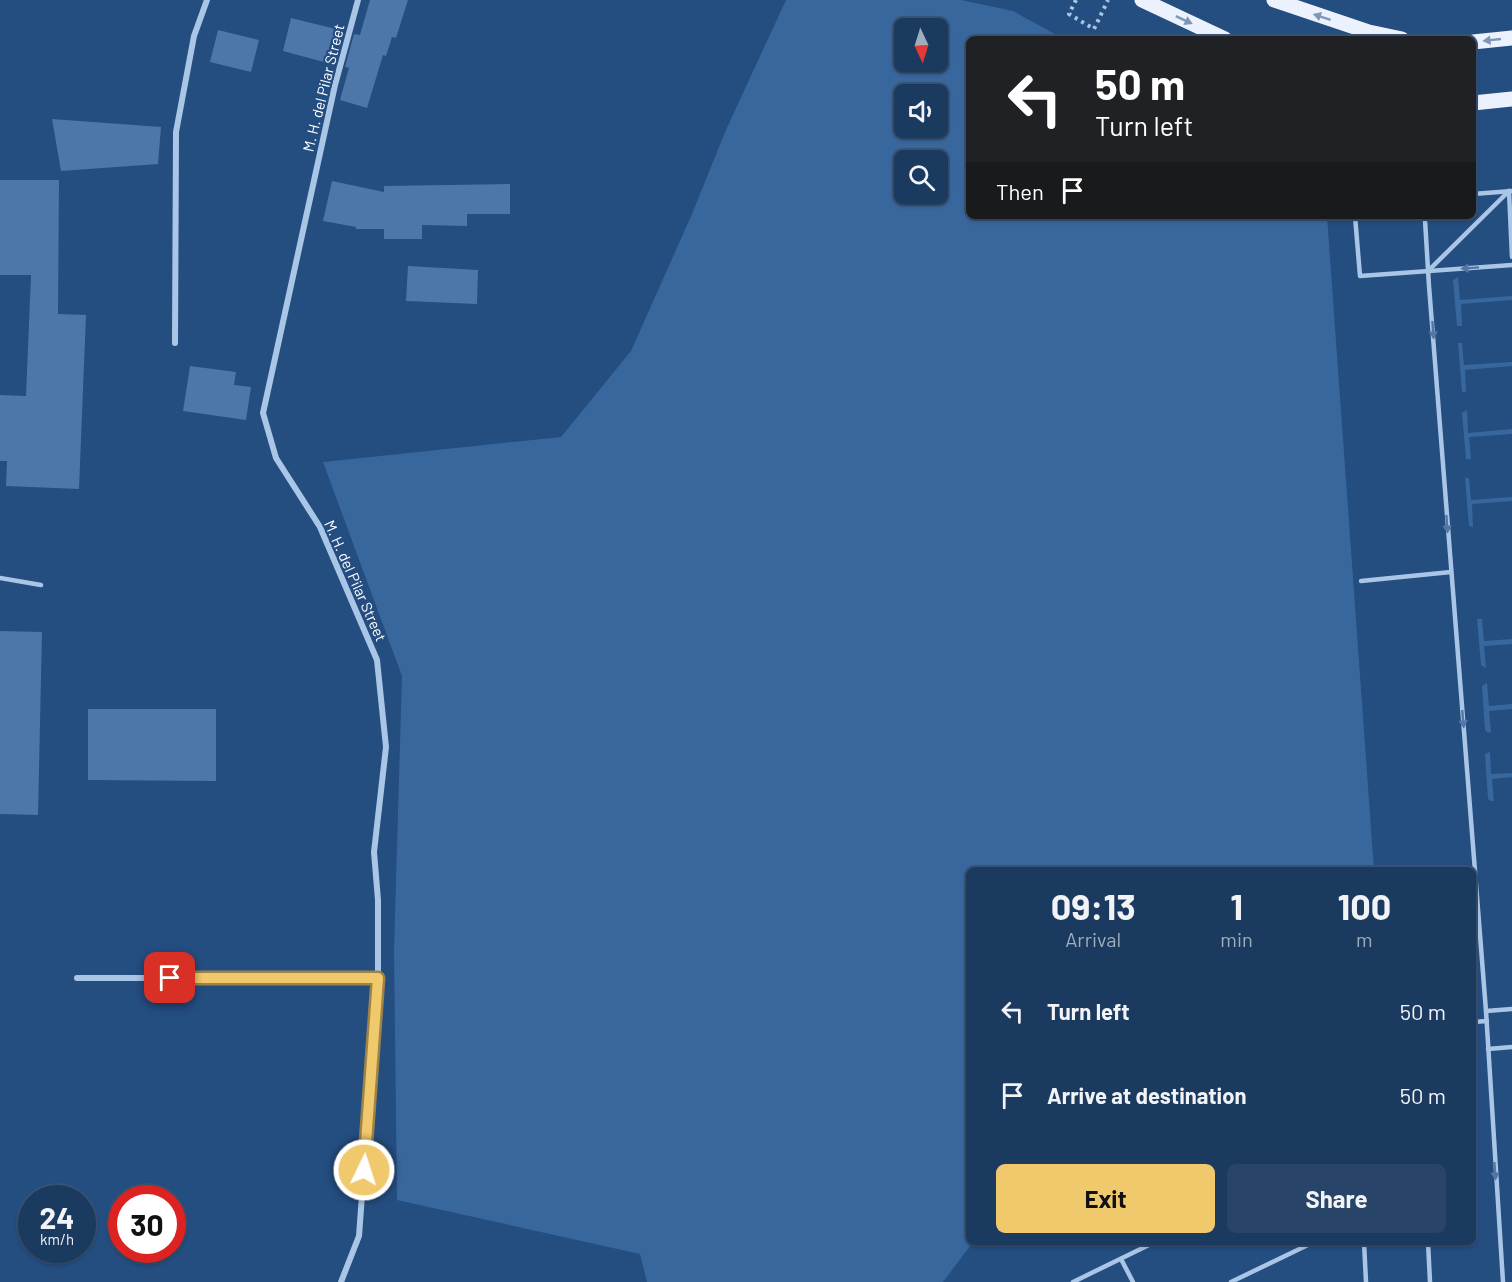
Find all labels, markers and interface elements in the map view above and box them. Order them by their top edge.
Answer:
one-way arrow [1313,11,1331,21]
one-way arrow [1175,15,1192,24]
north arrow [894,18,948,72]
map controls [894,18,948,204]
street label: M. H. del Pilar Street [298,22,348,153]
one-way arrow [1483,35,1502,45]
text: 50 m [1095,58,1185,108]
icon: left [996,60,1074,138]
button: sound [894,84,948,138]
text: Turn left [1095,109,1193,141]
button: search [894,150,948,204]
icon: arrive [1056,174,1089,207]
text: Then [996,178,1044,204]
one-way arrow [1461,264,1480,273]
one-way arrow [1428,320,1437,339]
one-way arrow [1443,515,1452,534]
street label: M. H. del Pilar Street [321,517,391,644]
one-way arrow [1458,709,1467,728]
text: 09:13 [1051,884,1136,927]
text: 1 [1230,884,1243,927]
text: 100 [1337,884,1391,927]
text: Arrival [1065,927,1121,951]
text: min [1220,927,1253,951]
text: m [1356,927,1373,951]
pin [144,952,195,1003]
icon: arrive [153,961,186,994]
icon: left [996,995,1029,1028]
text: Turn left [1047,998,1130,1024]
text: 50 m [1400,998,1446,1024]
icon: arrive [996,1079,1029,1112]
text: Arrive at destination [1047,1082,1246,1108]
text: 50 m [1400,1082,1446,1108]
position arrow [332,1138,396,1202]
one-way arrow [1490,1162,1500,1181]
button: Exit [996,1164,1215,1233]
button: Share [1227,1164,1446,1233]
speed limit sign: 30 [108,1185,186,1263]
text: 24 [40,1199,74,1235]
text: km/h [40,1230,74,1248]

